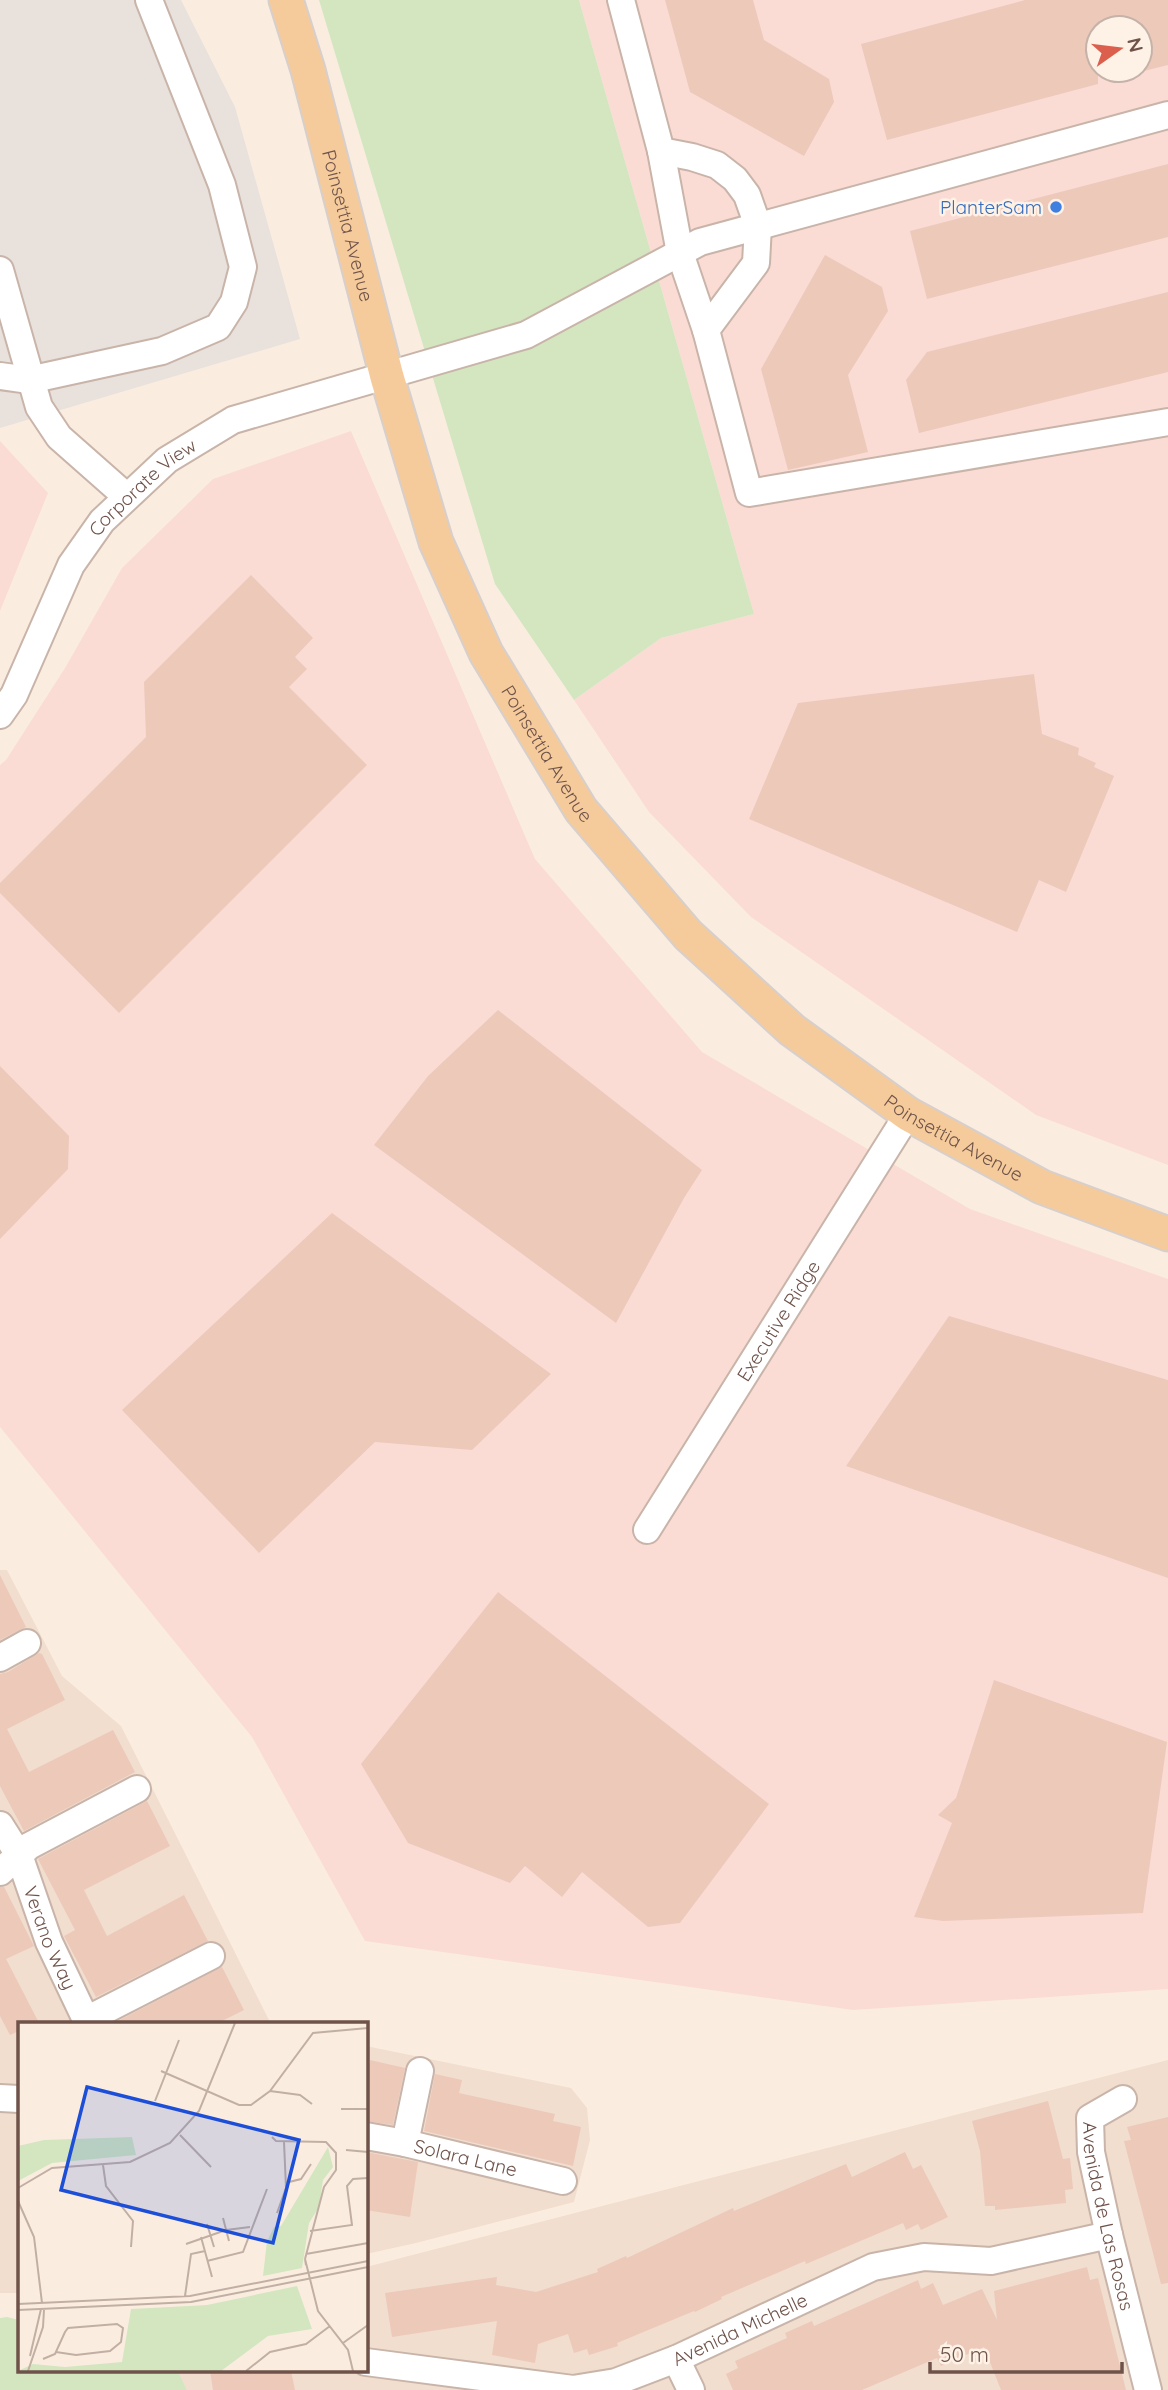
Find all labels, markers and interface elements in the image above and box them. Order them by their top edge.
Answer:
north arrow [1084,14,1154,84]
text: N [1122,35,1149,55]
street label: Poinsettia Avenue [317,147,379,304]
place label: PlanterSam [940,195,1042,219]
marker: PlanterSam [1048,199,1064,215]
street label: Corporate View [83,433,201,541]
street label: Poinsettia Avenue [496,681,598,827]
street label: Poinsettia Avenue [880,1089,1028,1187]
street label: Executive Ridge [731,1256,825,1386]
street label: Verano Way [19,1883,82,1994]
inset map [18,2022,368,2372]
street label: Avenida de Las Rosas [1078,2121,1140,2313]
street label: Solara Lane [412,2134,520,2182]
street label: Avenida Michelle [668,2287,811,2371]
scale bar [930,2330,1122,2374]
text: 50 m [940,2341,989,2367]

